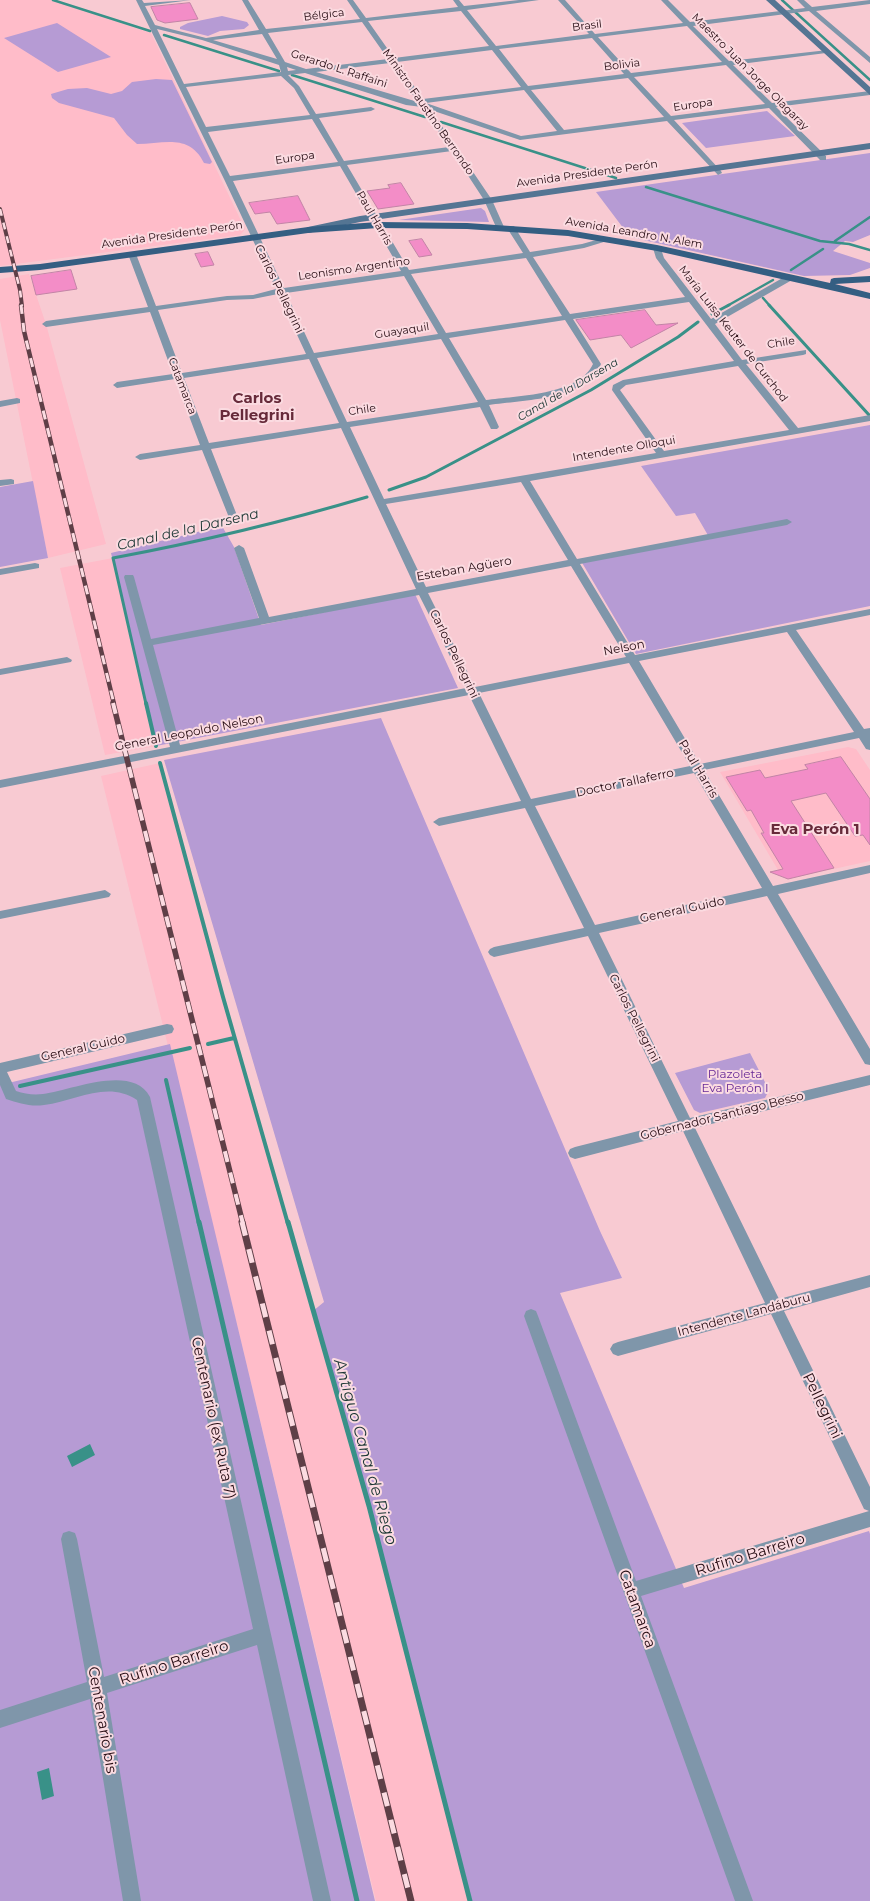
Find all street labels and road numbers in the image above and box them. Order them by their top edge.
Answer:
street label: Bélgica [303,6,345,24]
street label: Maestro Juan Jorge Olagaray [689,11,811,133]
street label: Brasil [571,18,603,34]
street label: Gerardo L. Raffaini [289,47,389,91]
street label: Ministro Faustino Berrondo [379,47,477,177]
street label: Bolivia [603,56,641,74]
street label: Europa [672,96,714,114]
street label: Europa [274,149,316,167]
street label: Avenida Presidente Perón [516,158,658,190]
street label: Paul Harris [353,189,395,247]
street label: Avenida Leandro N. Alem [564,214,704,252]
street label: Avenida Presidente Perón [101,219,243,251]
street label: Carlos Pellegrini [251,242,307,336]
street label: Leonismo Argentino [297,255,411,283]
street label: María Luisa Keuter de Curchod [676,263,790,405]
street label: Guayaquil [374,320,430,342]
street label: Chile [766,334,796,352]
street label: Catamarca [165,356,199,416]
street label: Chile [347,402,377,418]
street label: Intendente Olloqui [572,433,676,465]
street label: Esteban Agüero [415,554,513,584]
street label: Carlos Pellegrini [426,607,482,701]
street label: Nelson [602,637,646,659]
street label: General Leopoldo Nelson [114,712,264,754]
street label: Paul Harris [675,737,721,801]
street label: Doctor Tallaferro [575,766,675,800]
street label: General Guido [638,894,726,926]
street label: Carlos Pellegrini [606,972,662,1064]
street label: General Guido [40,1031,126,1065]
street label: Gobernador Santiago Besso [639,1089,805,1143]
street label: Intendente Landáburu [676,1290,812,1340]
street label: Centenario (ex Ruta 7) [187,1335,239,1501]
street label: Pellegrini [798,1370,846,1442]
street label: Rufino Barreiro [693,1530,807,1580]
street label: Catamarca [615,1567,659,1651]
street label: Rufino Barreiro [117,1637,231,1689]
street label: Centenario bis [84,1665,120,1775]

